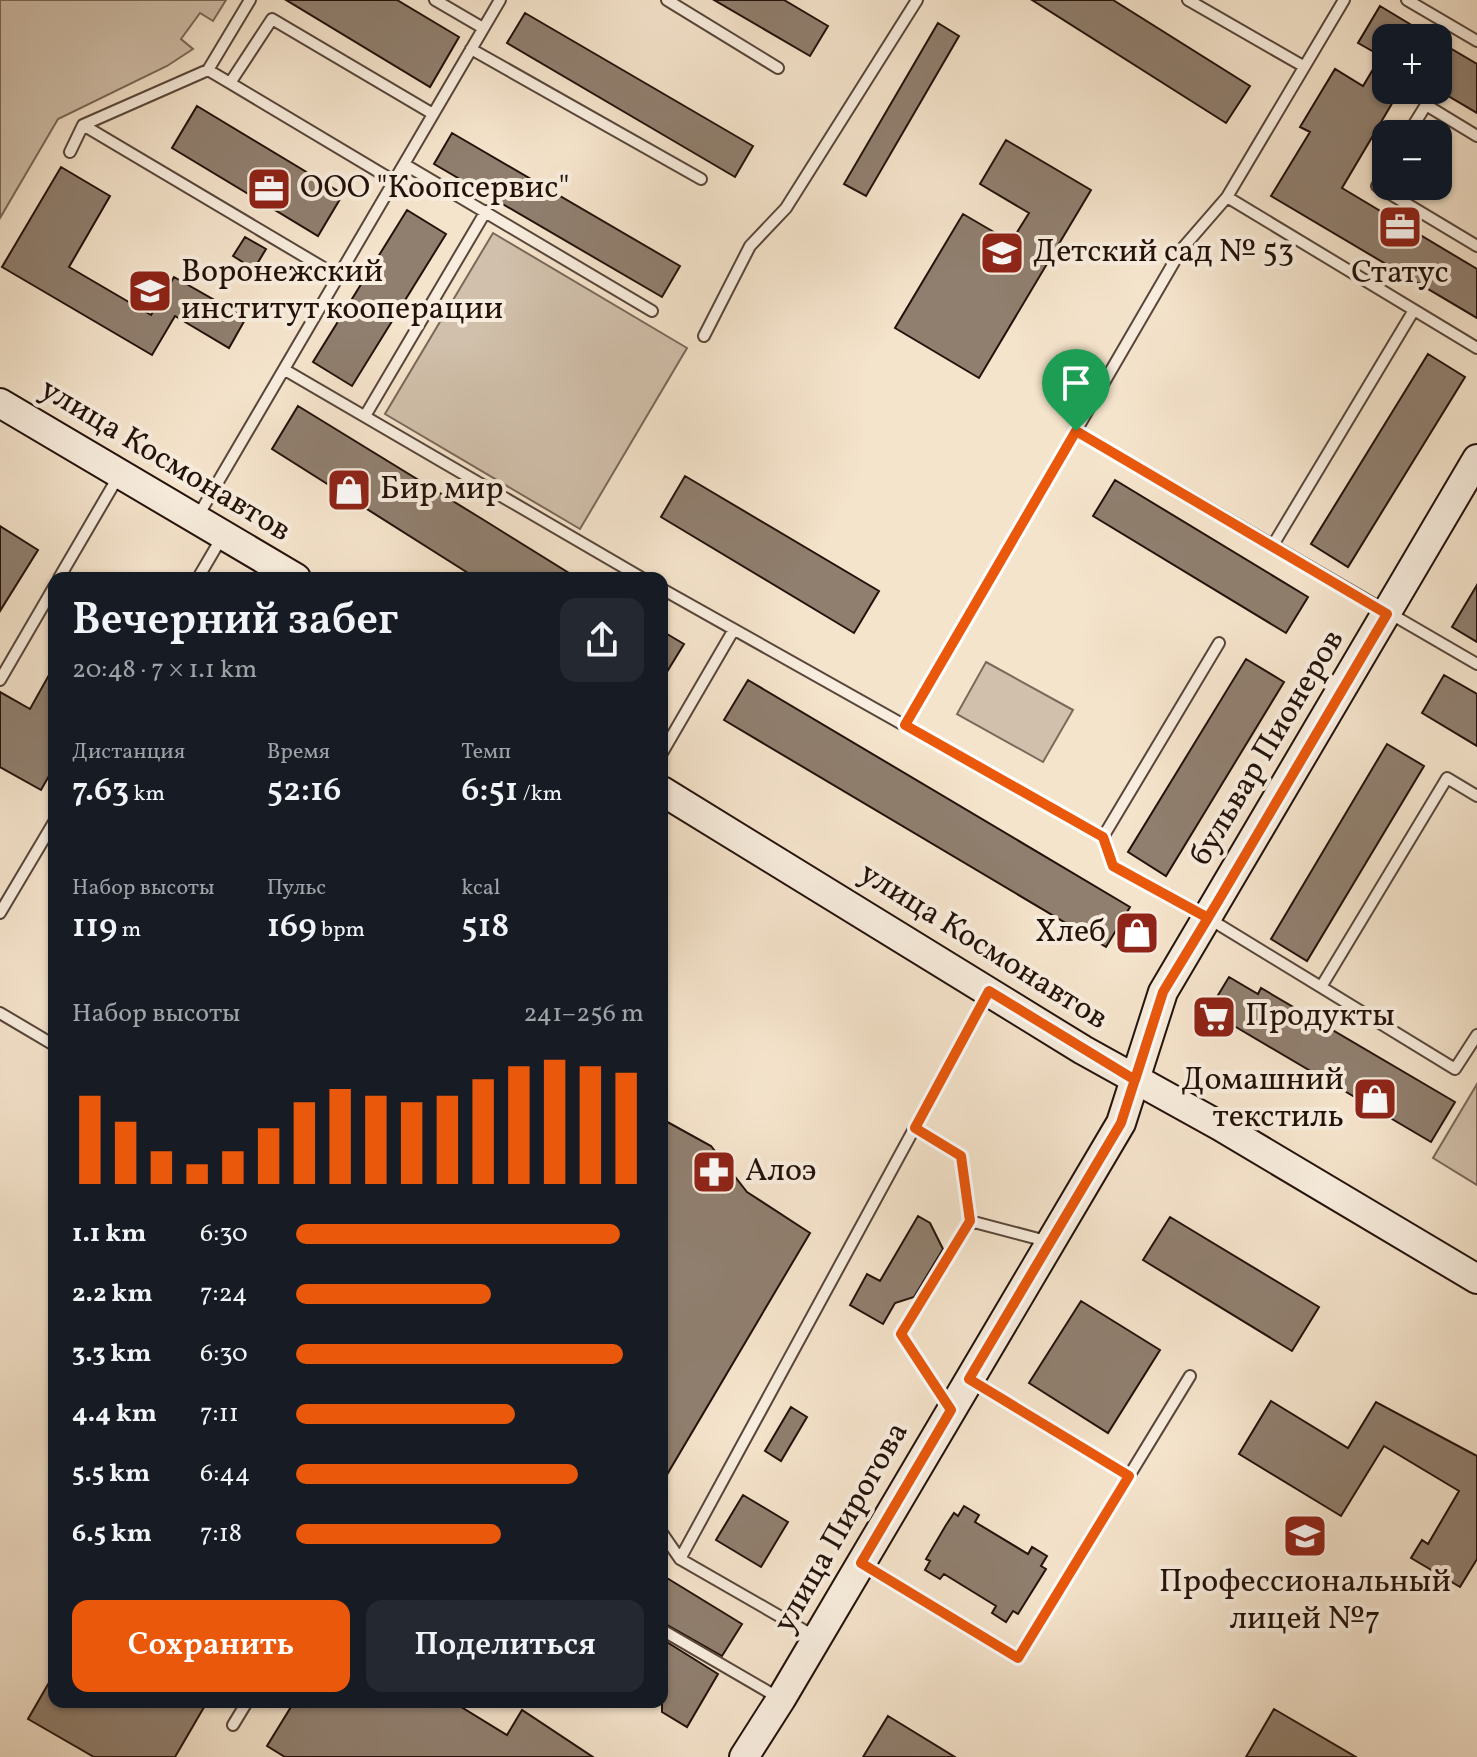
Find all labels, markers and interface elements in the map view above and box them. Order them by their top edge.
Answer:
map controls [1372,24,1452,200]
button: + [1372,24,1452,104]
button: − [1372,120,1452,200]
office icon: ООО "Коопсервис" [245,165,293,213]
place label: ООО "Коопсервис" [300,167,569,211]
office icon: Статус [1376,203,1424,251]
school or university icon: Детский сад № 53 [978,229,1026,277]
place label: Детский сад № 53 [1033,231,1294,275]
place label: Воронежский институт кооперации [181,251,503,332]
place label: Статус [1351,252,1449,296]
school or university icon: Воронежский институт кооперации [126,267,174,315]
pin [1042,349,1110,431]
icon: arrive [1054,361,1098,405]
street label: улица Космонавтов [31,368,299,554]
shop icon: Бир мир [325,466,373,514]
place label: Бир мир [380,468,504,512]
text: Вечерний забег [72,591,399,652]
button: share [560,598,644,682]
street label: бульвар Пионеров [1180,622,1356,874]
text: 20:48 · 7 × 1.1 km [72,652,257,688]
text: Дистанция [72,737,185,768]
text: Время [267,737,330,768]
text: Темп [461,737,511,768]
text: 7.63 [72,768,129,815]
text: 52:16 [267,768,341,815]
text: 6:51 [461,768,518,815]
text: km [129,779,165,810]
text: /km [518,779,562,810]
street label: улица Космонавтов [850,853,1116,1041]
text: Набор высоты [72,873,215,904]
text: Пульс [267,873,326,904]
text: kcal [461,873,500,904]
text: 119 [72,904,117,951]
text: 169 [267,904,317,951]
text: 518 [461,904,509,951]
shop icon: Хлеб [1113,909,1161,957]
place label: Хлеб [1035,911,1106,955]
text: m [117,915,141,946]
text: bpm [317,915,365,946]
supermarket icon: Продукты [1190,993,1238,1041]
place label: Продукты [1245,995,1395,1039]
text: Набор высоты [72,996,240,1032]
text: 241–256 m [523,996,644,1032]
place label: Домашний текстиль [1181,1059,1344,1140]
shop icon: Домашний текстиль [1351,1075,1399,1123]
pharmacy icon: Алоэ [690,1148,738,1196]
place label: Алоэ [745,1150,817,1194]
text: 1.1 km [72,1216,146,1252]
text: 6:30 [200,1216,248,1252]
text: 2.2 km [72,1276,153,1312]
text: 7:24 [200,1276,247,1312]
text: 3.3 km [72,1336,152,1372]
text: 6:30 [200,1336,248,1372]
text: 4.4 km [72,1396,157,1432]
text: 7:11 [200,1396,239,1432]
street label: улица Пирогова [764,1414,920,1642]
text: 5.5 km [72,1456,150,1492]
text: 6:44 [200,1456,250,1492]
school or university icon: Профессиональный лицей №7 [1281,1512,1329,1560]
text: 6.5 km [72,1516,152,1552]
text: 7:18 [200,1516,242,1552]
place label: Профессиональный лицей №7 [1159,1561,1451,1642]
button: Сохранить [72,1600,350,1692]
button: Поделиться [366,1600,644,1692]

